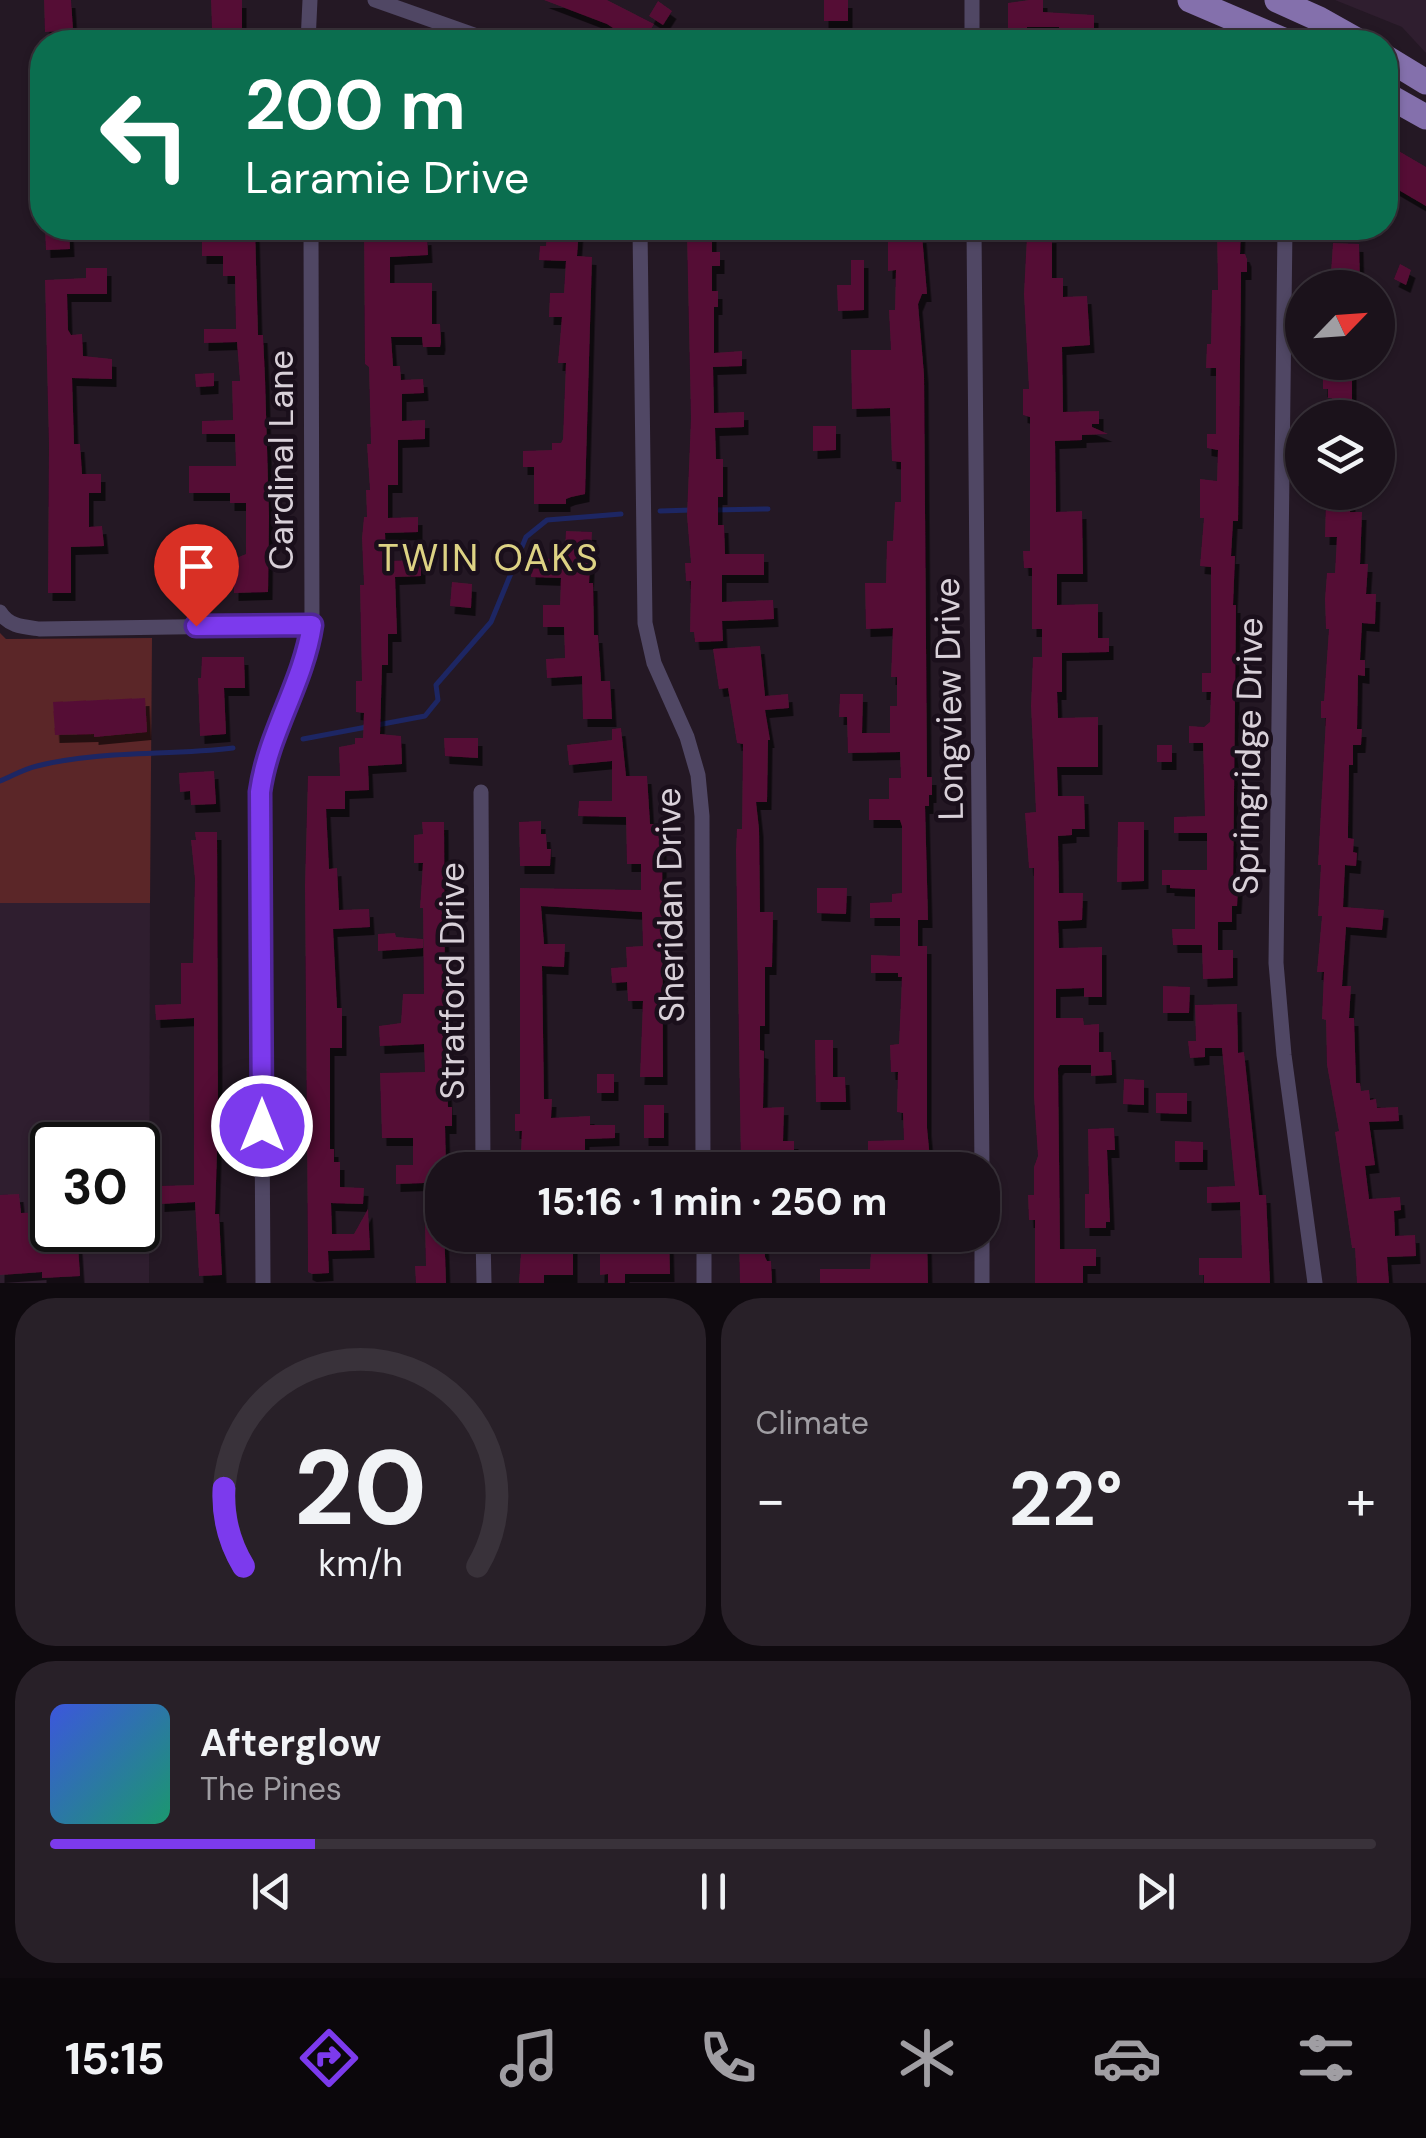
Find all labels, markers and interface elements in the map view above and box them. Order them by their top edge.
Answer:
text: 200 m [245,60,466,151]
icon: left [80,70,210,200]
text: Laramie Drive [245,148,529,207]
north arrow [1285,270,1395,380]
map controls [1285,270,1395,510]
street label: Cardinal Lane [258,350,304,570]
button: layers [1285,400,1395,510]
pin [154,524,239,627]
district label: TWIN OAKS [378,533,600,583]
icon: arrive [169,539,224,594]
street label: Longview Drive [924,577,974,821]
street label: Springridge Drive [1223,617,1273,895]
street label: Sheridan Drive [645,787,695,1023]
street label: Stratford Drive [429,862,475,1100]
position arrow [210,1074,314,1178]
speed limit sign: 30 [30,1122,160,1252]
text: 15:16 · 1 min · 250 m [538,1177,887,1227]
text: Climate [756,1402,869,1444]
text: 20 [294,1421,427,1556]
text: 22° [1009,1451,1123,1548]
text: − [756,1464,786,1536]
text: + [1346,1464,1376,1536]
text: km/h [318,1541,402,1587]
text: Afterglow [200,1718,381,1768]
text: The Pines [200,1768,342,1810]
icon: previous [244,1864,299,1919]
icon: pause [686,1864,741,1919]
icon: next [1128,1864,1183,1919]
icon: directions [294,2023,364,2093]
icon: music [494,2023,564,2093]
icon: phone [693,2023,763,2093]
icon: climate [892,2023,962,2093]
icon: car [1092,2023,1162,2093]
icon: filters [1291,2023,1361,2093]
text: 15:15 [65,2029,165,2088]

